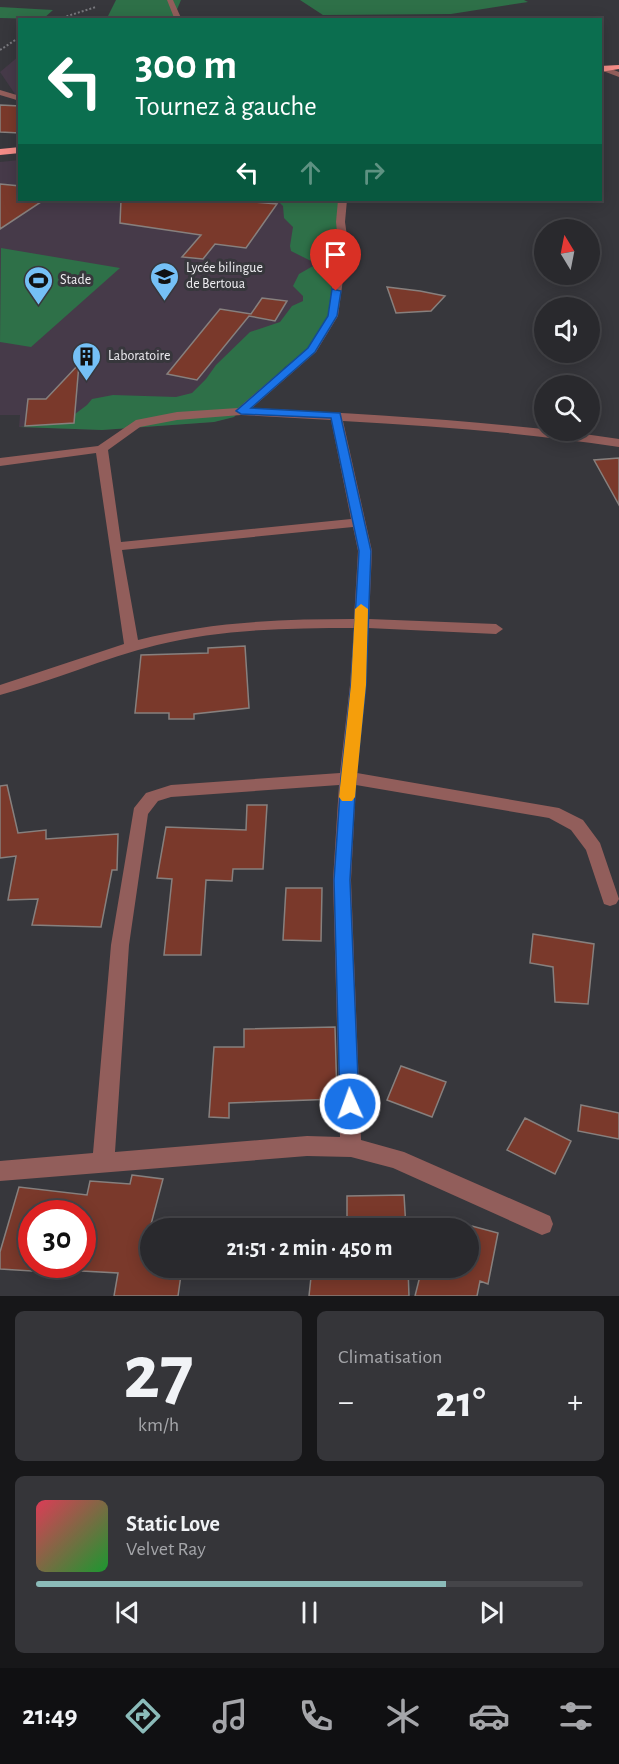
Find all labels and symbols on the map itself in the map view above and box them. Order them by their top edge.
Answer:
north arrow [534,219,600,285]
pin [310,229,361,291]
school or university icon: Lycée bilingue de Bertoua [149,260,181,302]
place label: Lycée bilingue de Bertoua [186,261,263,291]
sports icon: Stade [23,264,55,306]
place label: Stade [60,273,91,287]
building icon: Laboratoire [71,340,103,382]
place label: Laboratoire [108,349,171,363]
position arrow [318,1072,382,1136]
speed limit sign: 30 [18,1200,96,1278]

